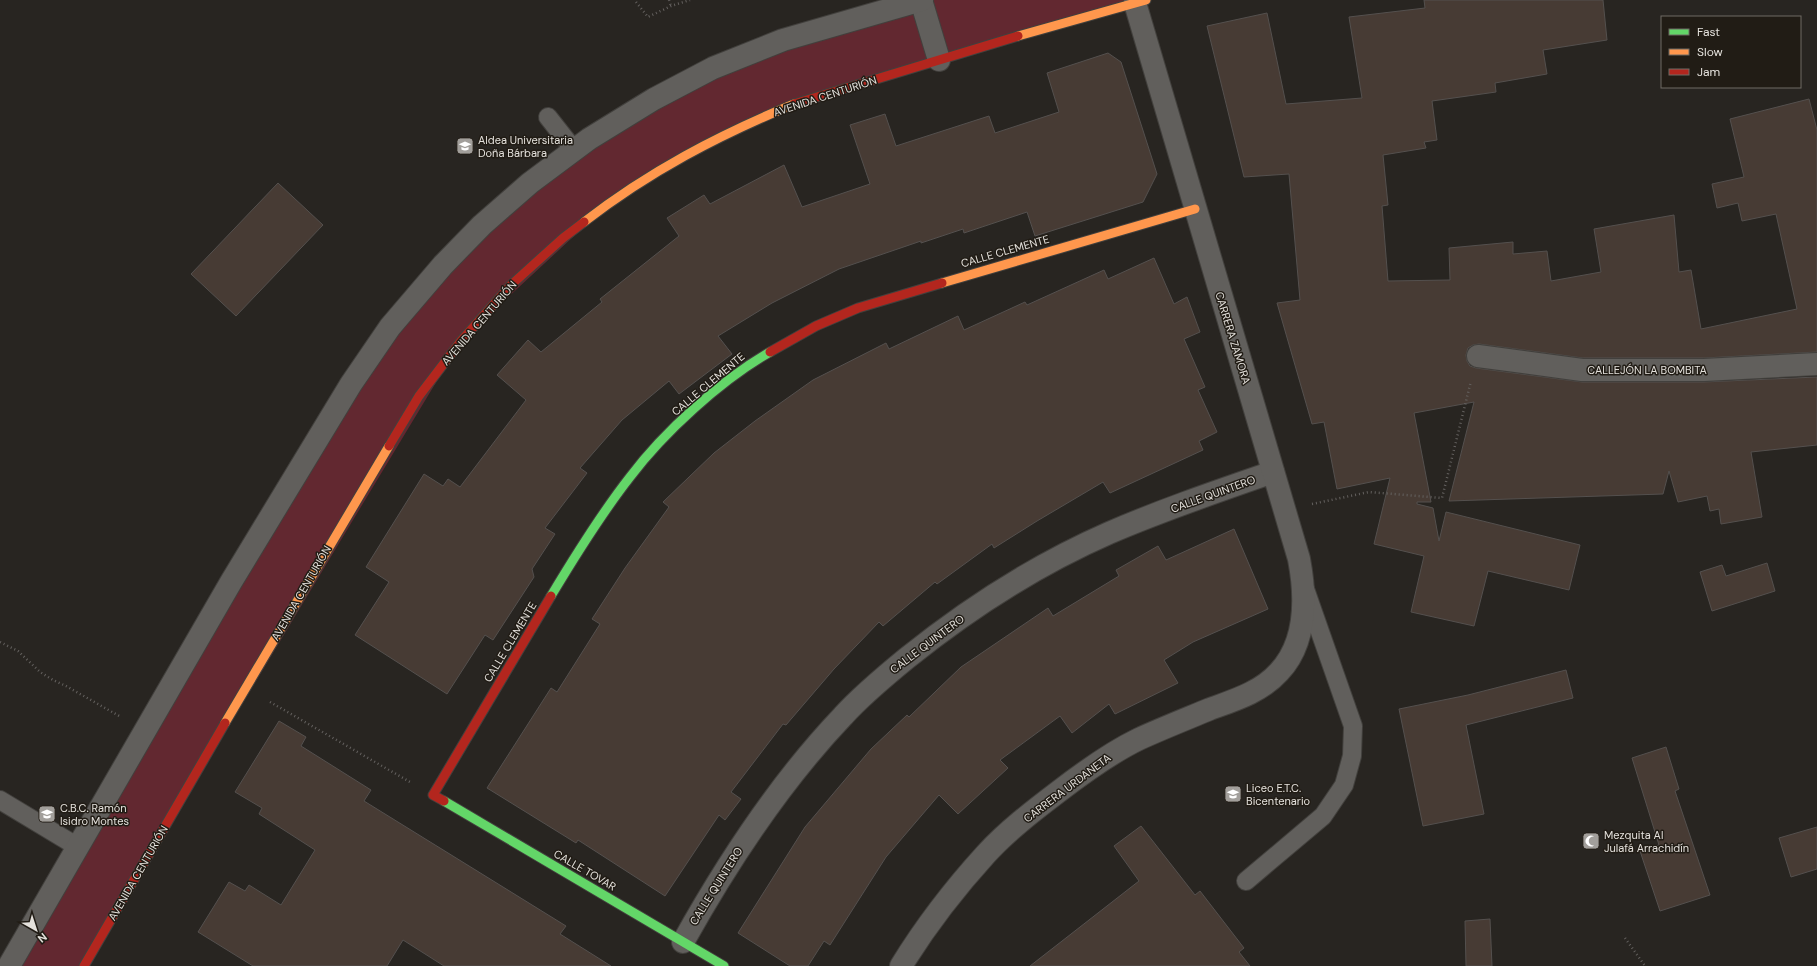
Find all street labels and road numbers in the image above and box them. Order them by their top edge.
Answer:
street label: AVENIDA CENTURIÓN [772,73,878,119]
street label: CALLE CLEMENTE [959,232,1051,270]
street label: AVENIDA CENTURIÓN [438,278,520,368]
street label: CARRERA ZAMORA [1212,290,1254,386]
street label: CALLE CLEMENTE [669,349,747,419]
street label: CALLEJÓN LA BOMBITA [1587,363,1707,377]
street label: CALLE QUINTERO [1169,472,1257,516]
street label: AVENIDA CENTURIÓN [268,543,334,643]
street label: CALLE CLEMENTE [481,599,539,685]
street label: CALLE QUINTERO [887,612,967,676]
street label: CARRERA URDANETA [1021,751,1113,825]
street label: AVENIDA CENTURIÓN [105,823,171,923]
street label: CALLE QUINTERO [686,845,746,927]
street label: CALLE TOVAR [551,846,619,894]

